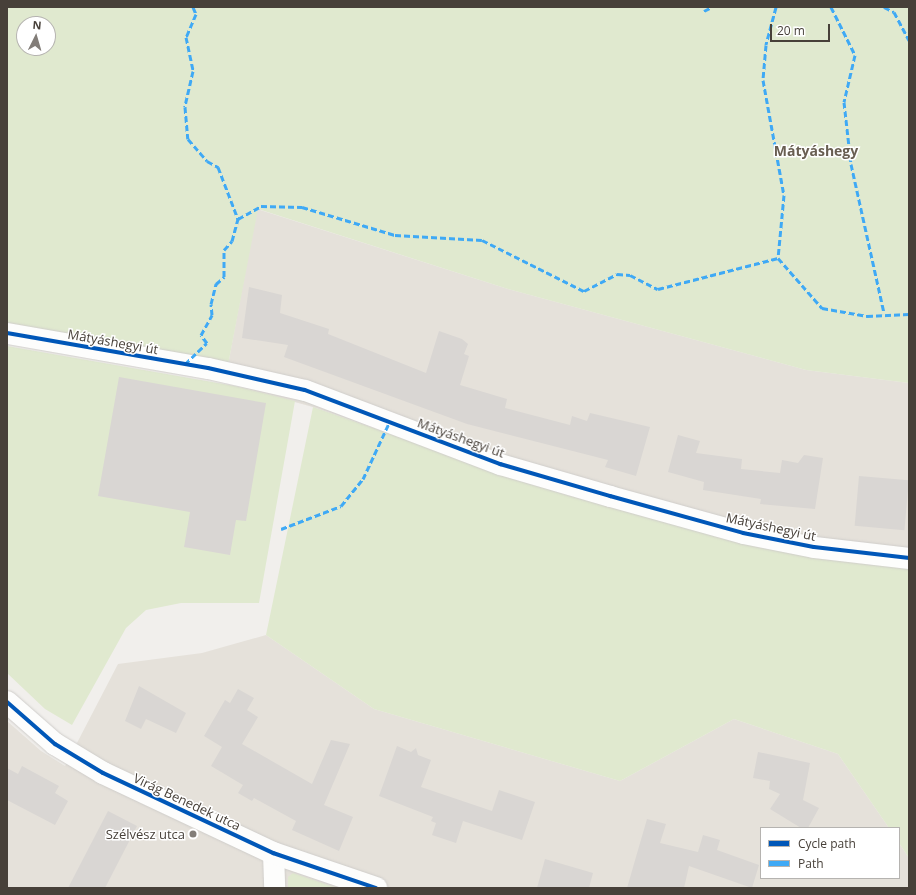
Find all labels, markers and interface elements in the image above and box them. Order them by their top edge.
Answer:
north arrow [16,16,56,56]
scale bar [772,16,832,42]
text: N [32,17,42,32]
text: 20 m [777,22,805,39]
district label: Mátyáshegy [774,143,858,159]
street label: Mátyáshegyi út [67,326,159,358]
street label: Mátyáshegyi út [415,415,507,461]
street label: Mátyáshegyi út [725,510,817,544]
street label: Virág Benedek utca [131,770,243,834]
place label: Szélvész utca [106,826,185,842]
legend [760,827,900,879]
marker: Szélvész utca [188,829,198,839]
text: Cycle path [798,835,856,852]
text: Path [798,855,824,872]

